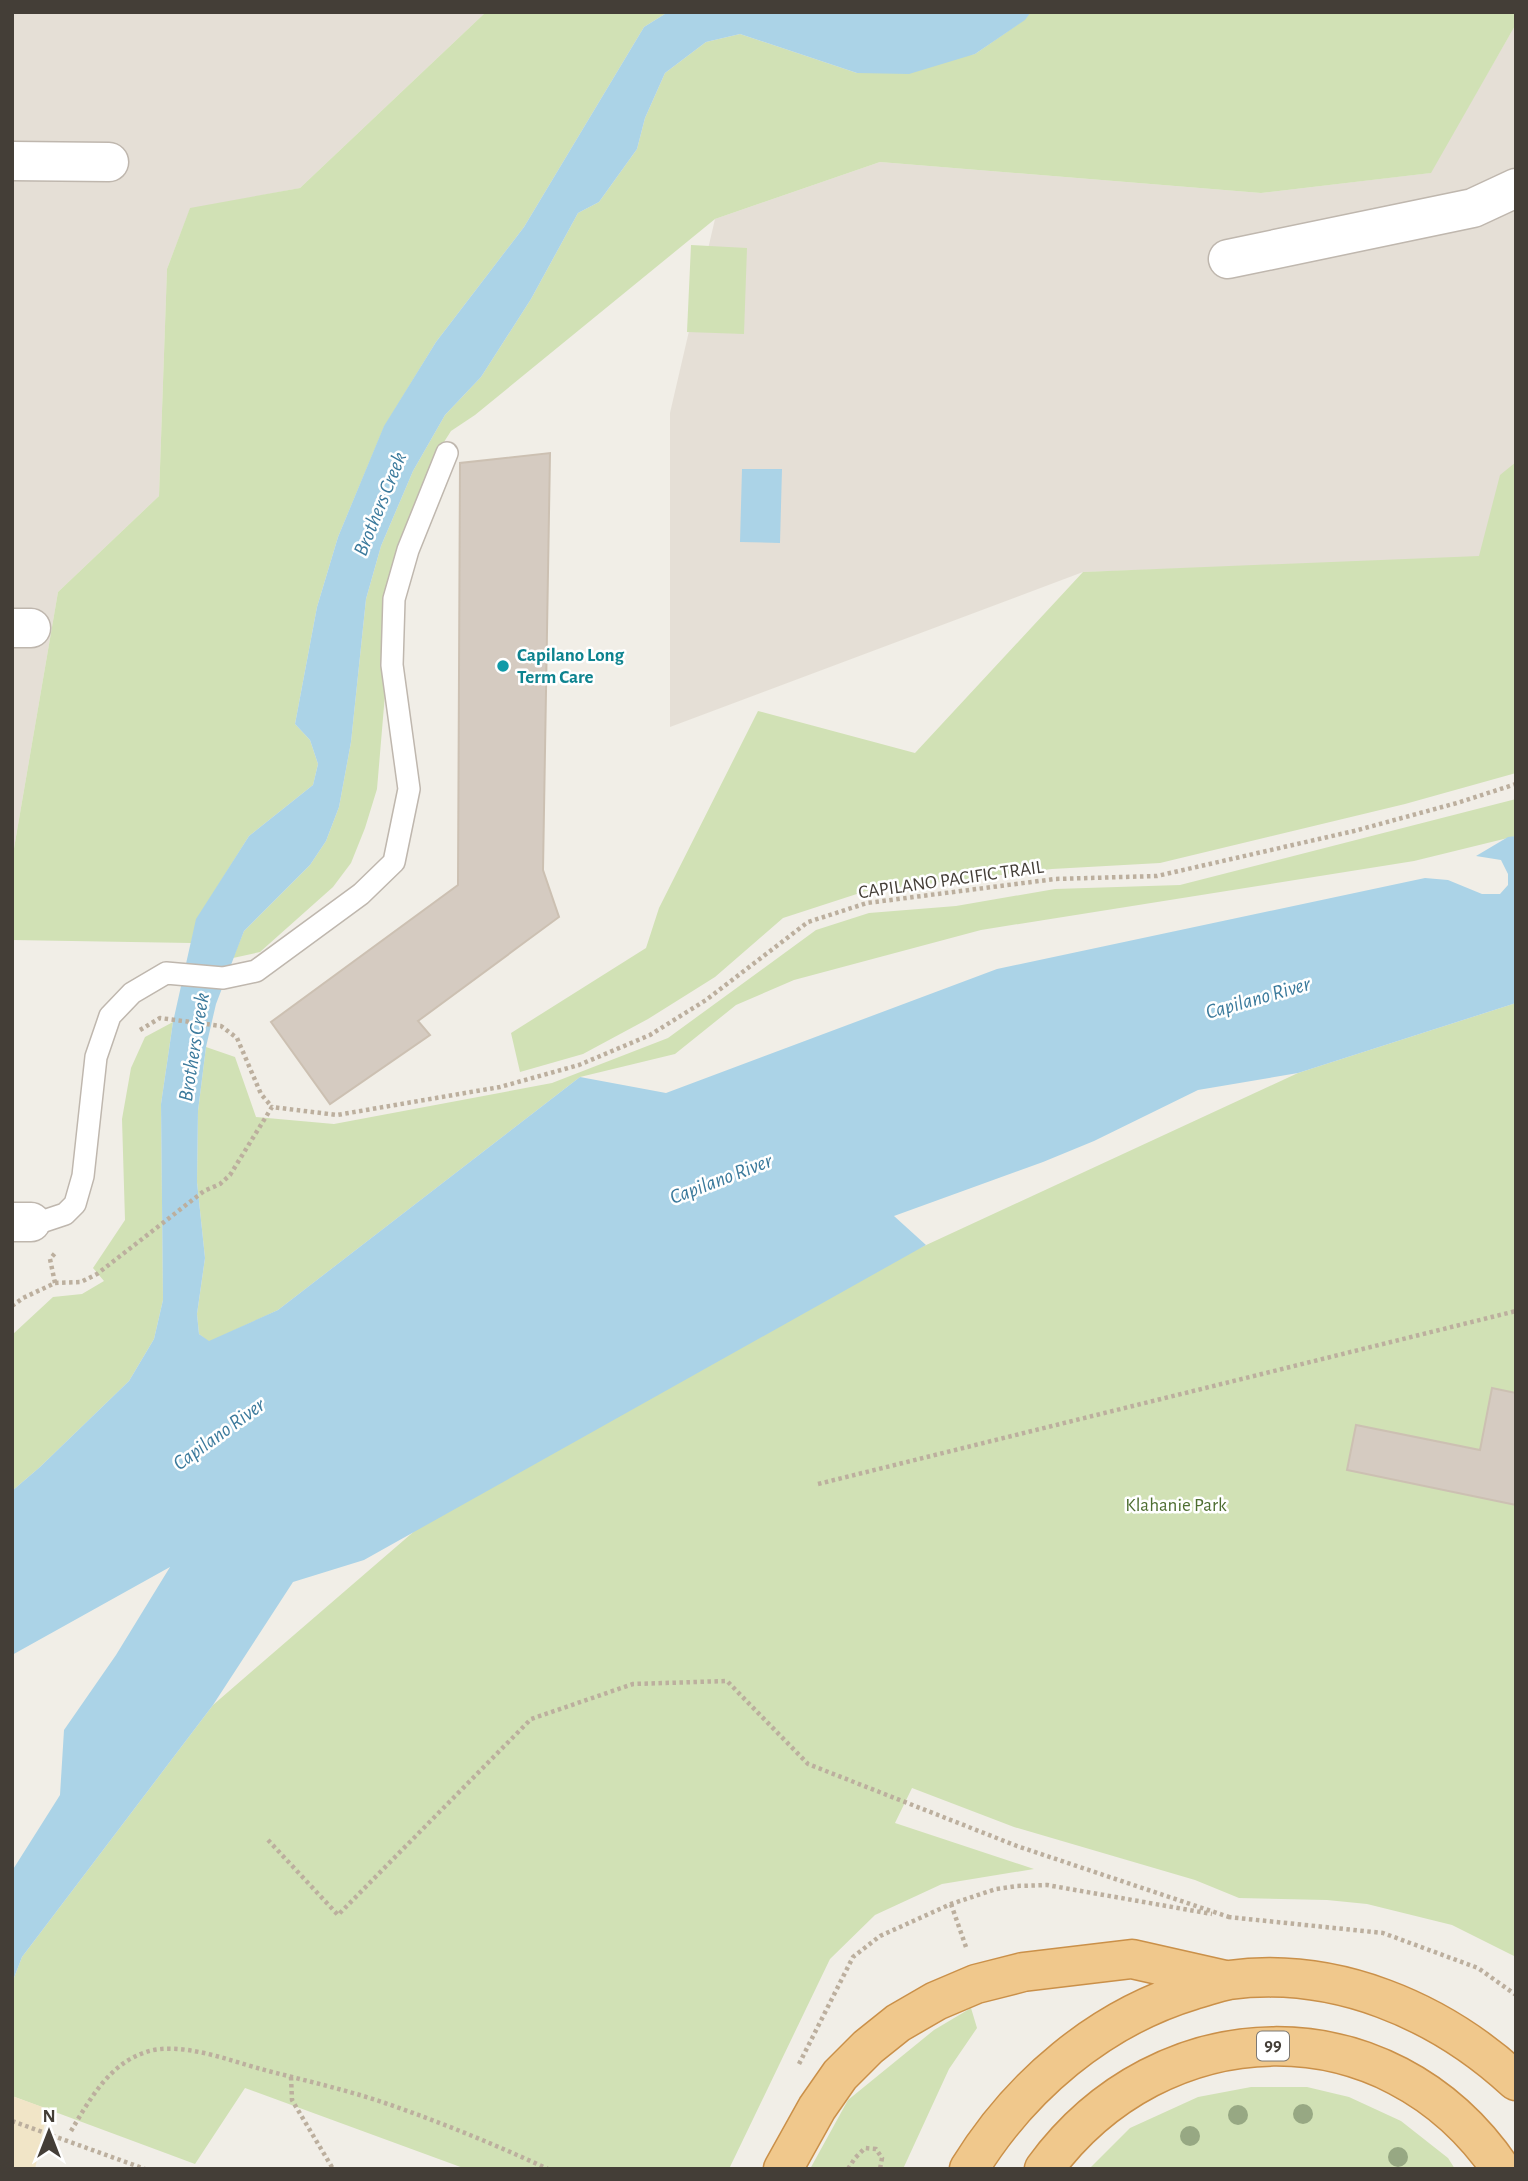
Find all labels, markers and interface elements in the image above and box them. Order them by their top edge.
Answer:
water label: Brothers Creek [350,449,410,559]
place label: Capilano Long Term Care [517,646,625,687]
marker: Capilano Long Term Care [495,658,511,674]
street label: CAPILANO PACIFIC TRAIL [857,858,1045,902]
water label: Capilano River [1203,973,1314,1024]
water label: Brothers Creek [175,991,213,1103]
water label: Capilano River [667,1149,776,1209]
water label: Capilano River [169,1393,270,1475]
park label: Klahanie Park [1125,1496,1227,1515]
road number: 99 [1257,2032,1289,2060]
north arrow [14,2097,84,2167]
text: N [42,2107,56,2126]

